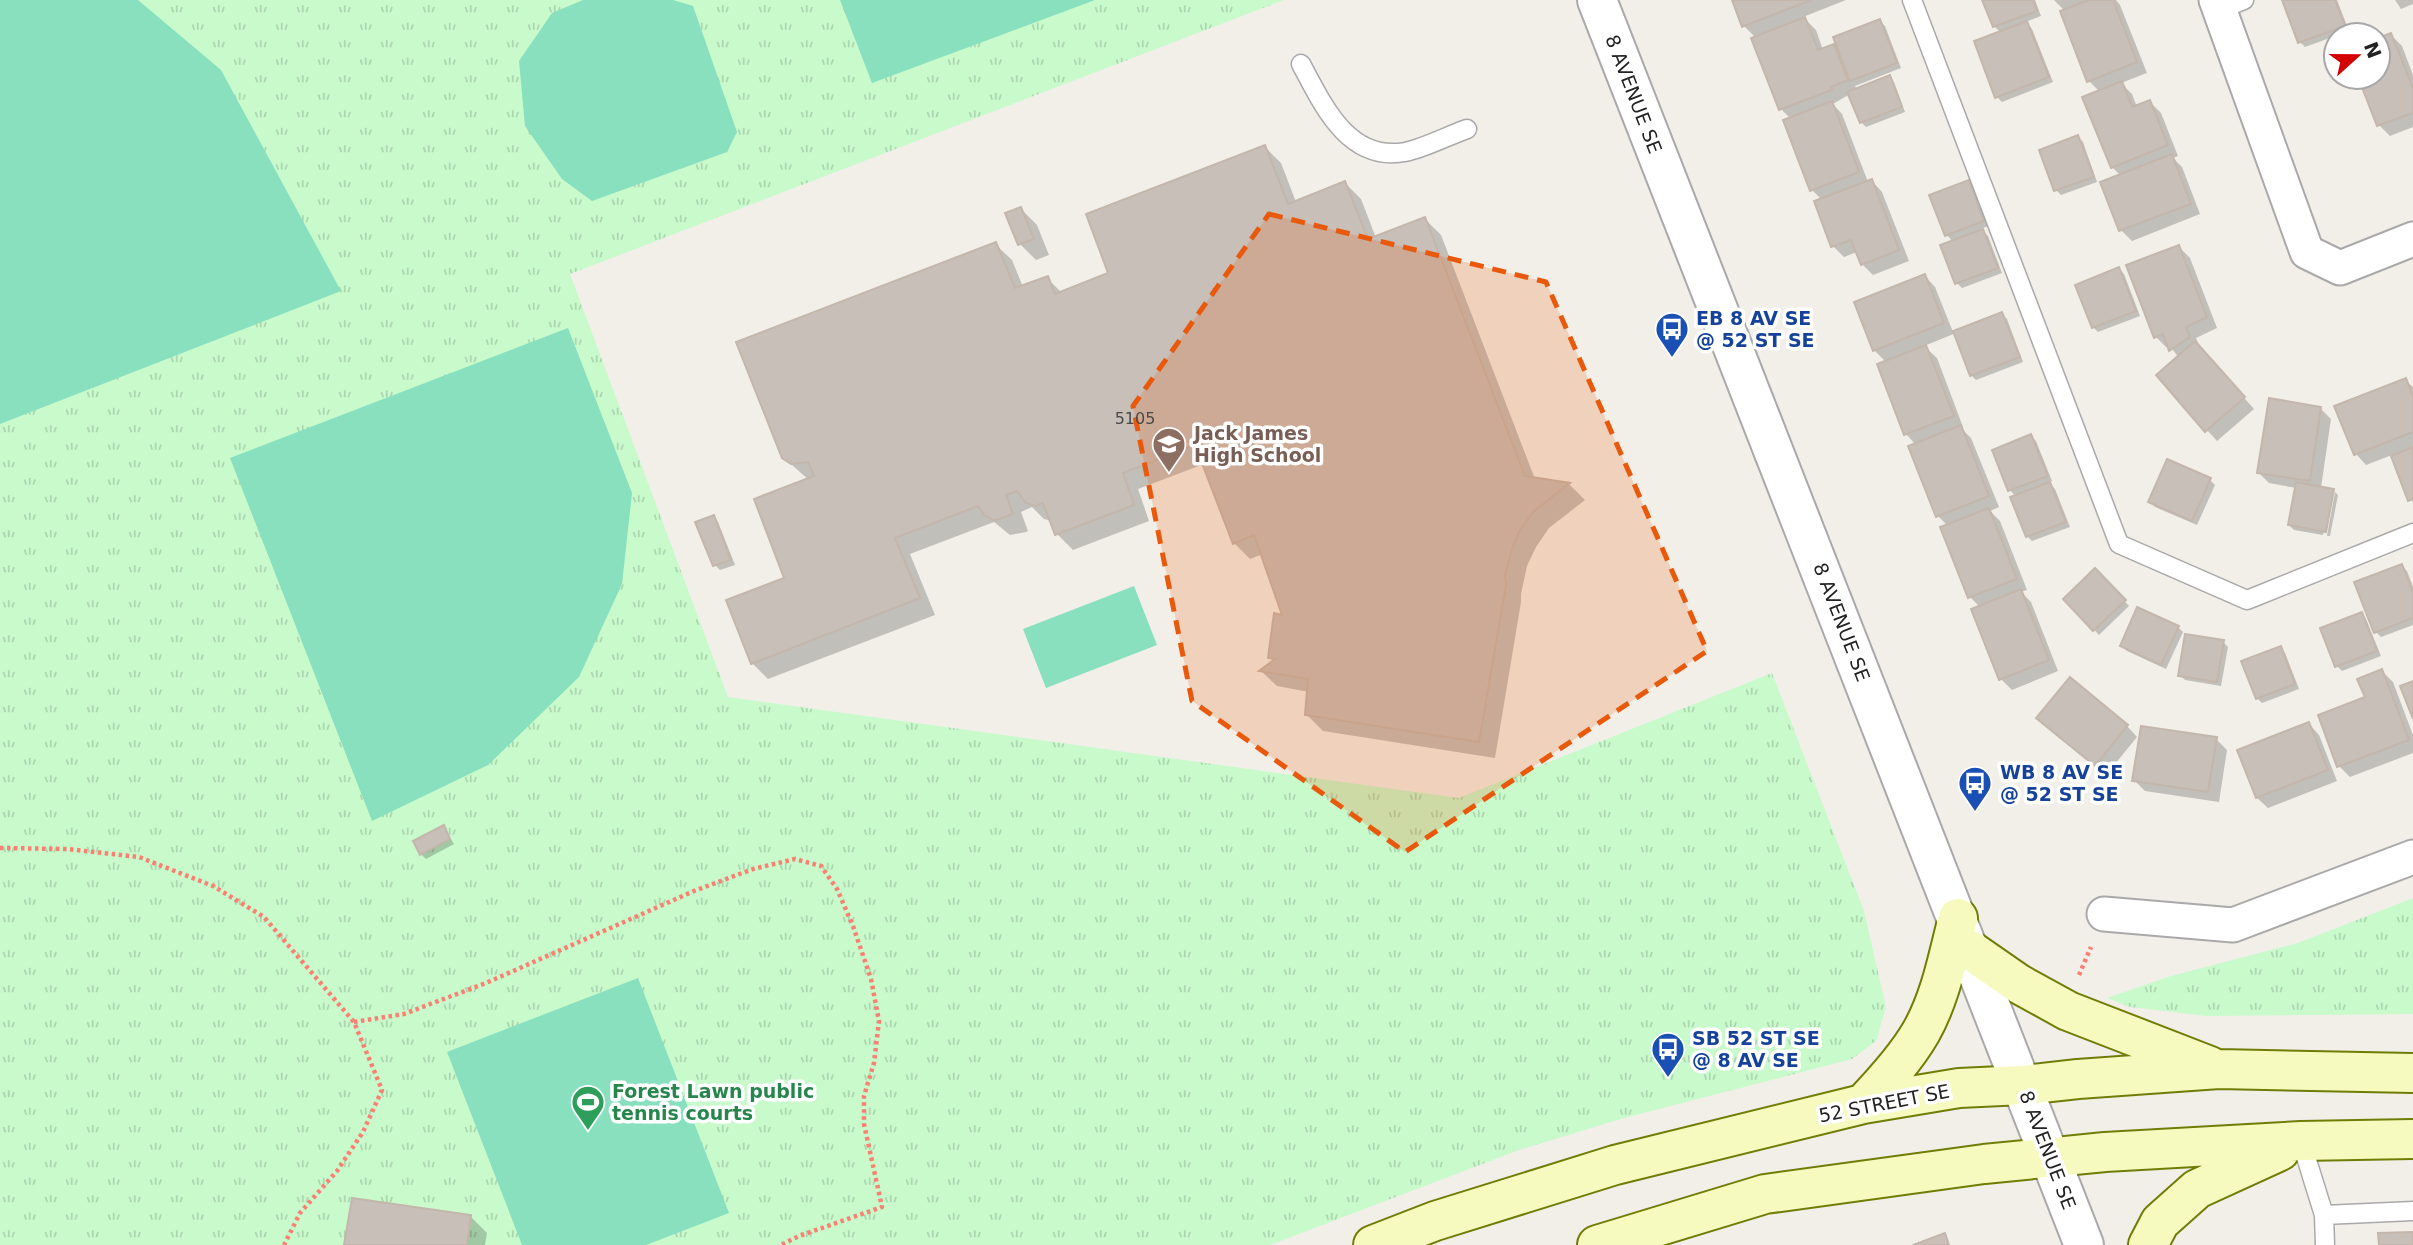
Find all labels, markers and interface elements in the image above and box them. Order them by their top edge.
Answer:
north arrow [2322,21,2392,91]
street label: 8 AVENUE SE [1601,32,1667,156]
text: N [2360,39,2386,61]
place label: EB 8 AV SE @ 52 ST SE [1696,307,1815,351]
bus stop icon: EB 8 AV SE @ 52 ST SE [1653,310,1691,359]
house number: 5105 [1115,409,1155,428]
place label: Jack James High School [1192,422,1321,466]
school or university icon: Jack James High School [1150,425,1188,474]
street label: 8 AVENUE SE [1809,560,1875,684]
place label: WB 8 AV SE @ 52 ST SE [2000,761,2123,805]
bus stop icon: WB 8 AV SE @ 52 ST SE [1956,764,1994,813]
place label: SB 52 ST SE @ 8 AV SE [1692,1027,1820,1071]
bus stop icon: SB 52 ST SE @ 8 AV SE [1649,1030,1687,1079]
place label: Forest Lawn public tennis courts [612,1080,814,1124]
street label: 52 STREET SE [1817,1080,1951,1126]
sports icon: Forest Lawn public tennis courts [569,1083,607,1132]
street label: 8 AVENUE SE [2015,1088,2081,1212]

